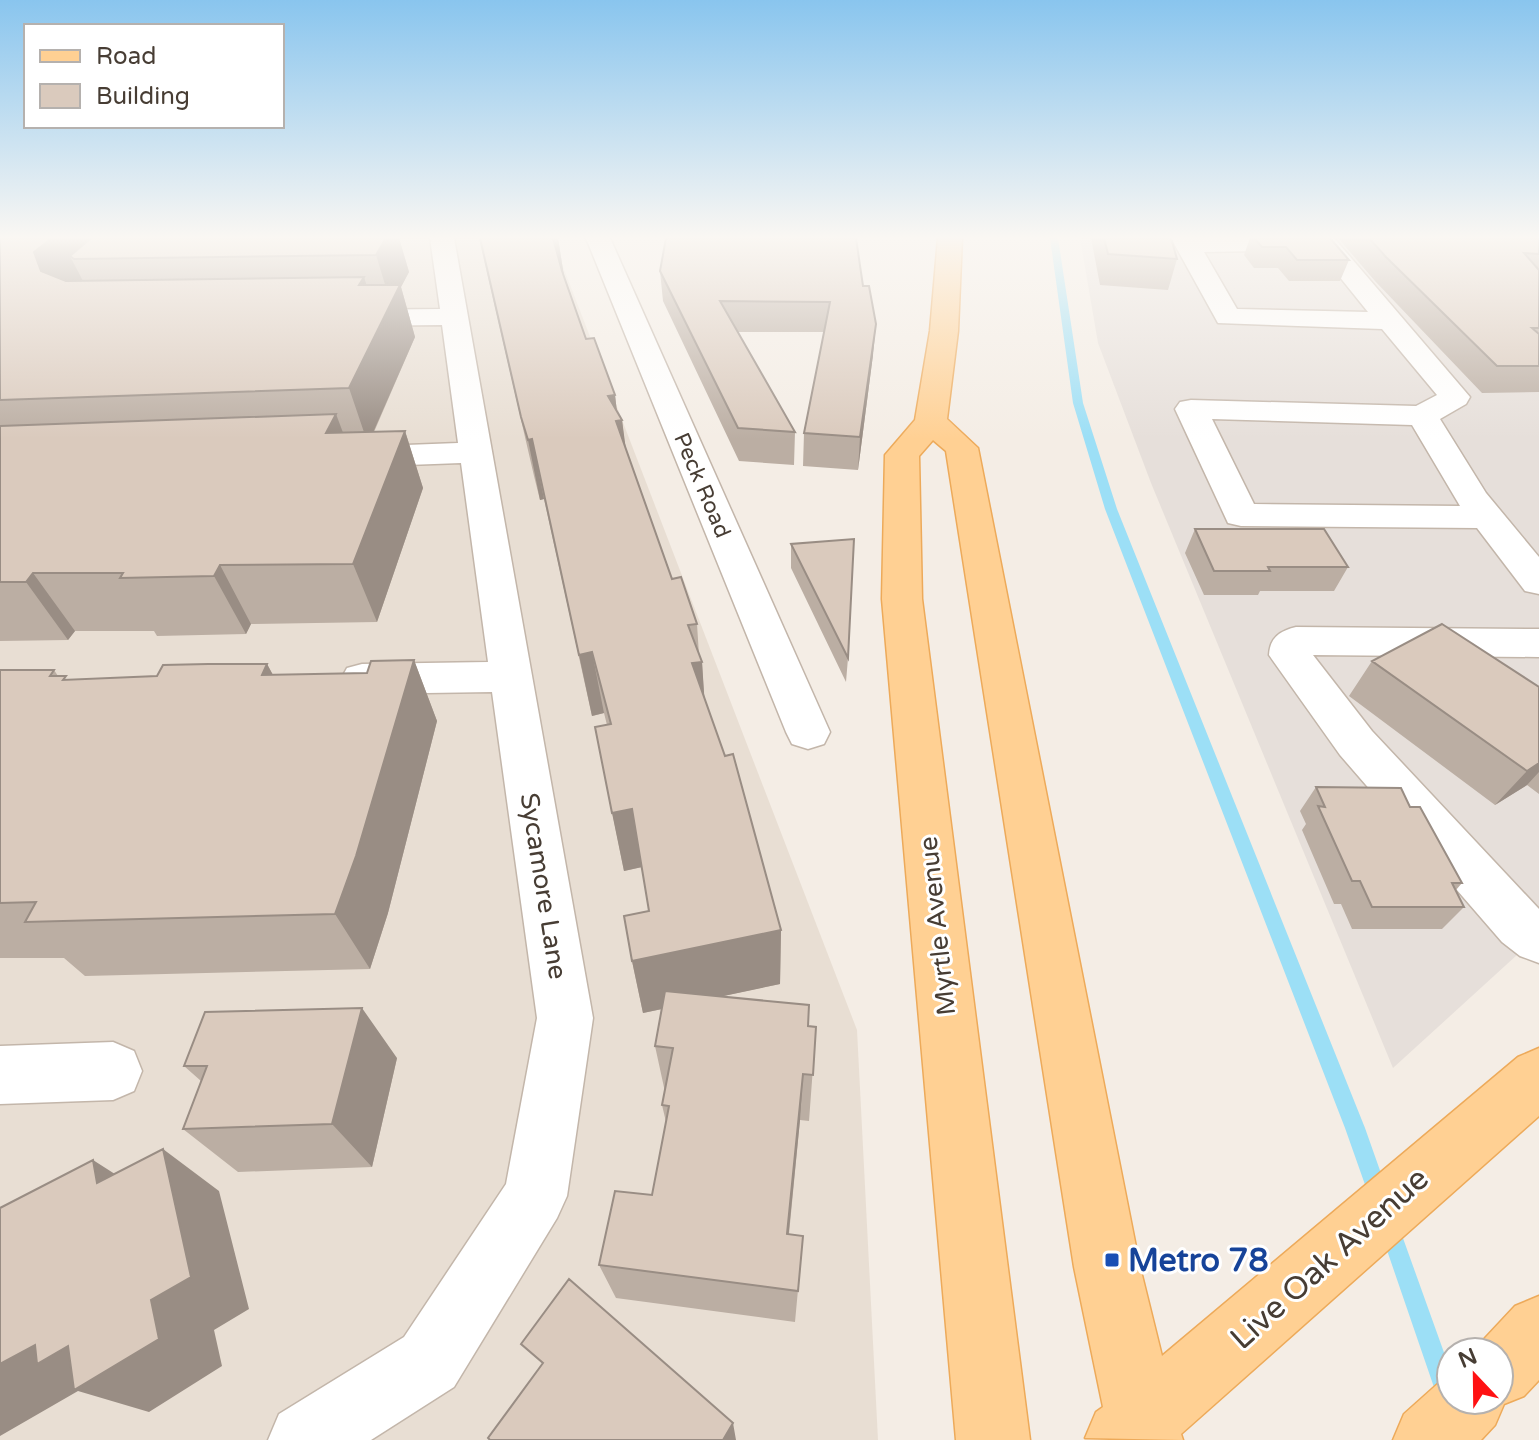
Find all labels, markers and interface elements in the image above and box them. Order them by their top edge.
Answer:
legend [24,24,284,128]
text: Road [96,42,156,71]
text: Building [96,82,190,111]
street label: Peck Road [668,429,736,542]
street label: Sycamore Lane [513,791,574,981]
street label: Myrtle Avenue [913,835,962,1017]
street label: Live Oak Avenue [1223,1160,1437,1358]
place label: Metro 78 [1128,1242,1269,1280]
marker: Metro 78 [1103,1251,1121,1269]
north arrow [1435,1336,1515,1416]
text: N [1455,1343,1481,1374]

